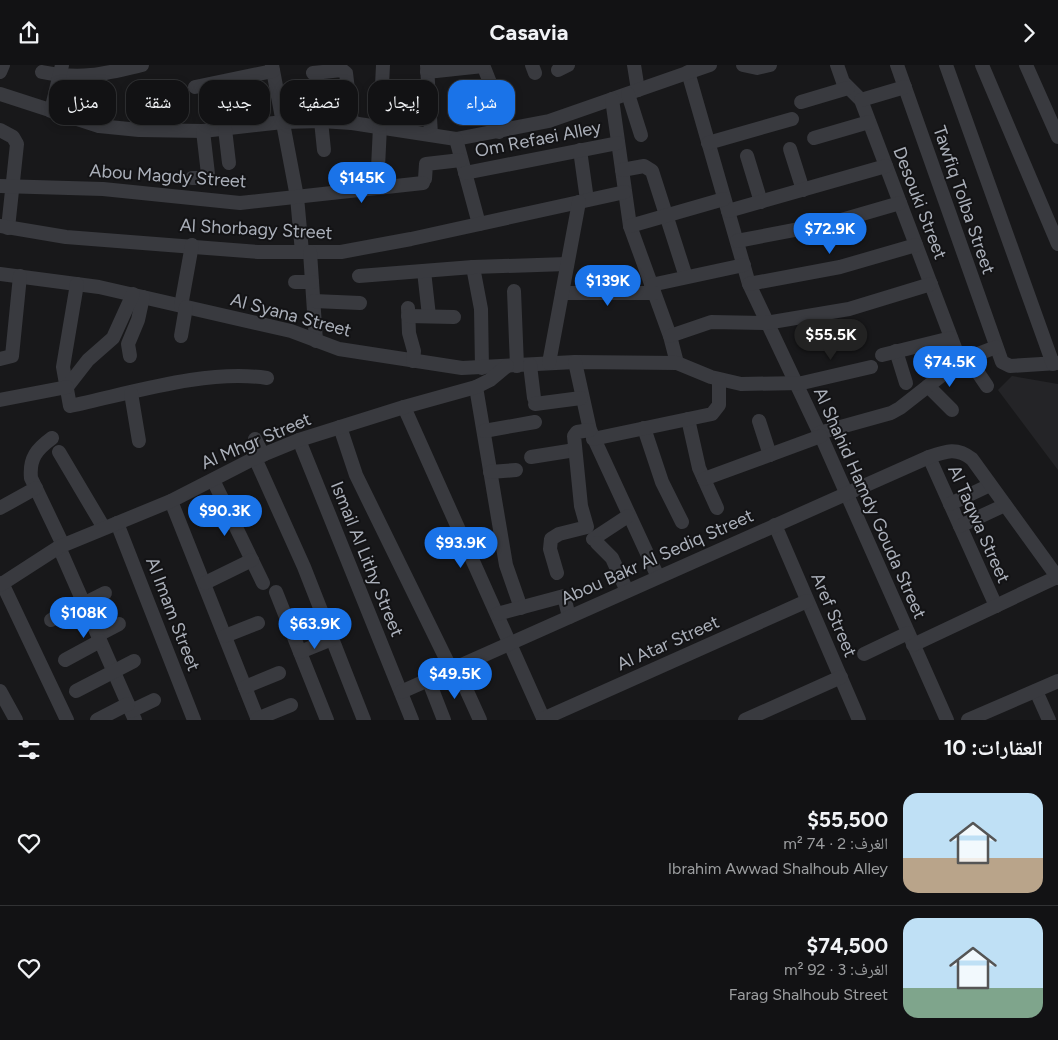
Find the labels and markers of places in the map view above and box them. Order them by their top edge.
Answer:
pin: $145K [327,161,397,204]
pin: $72.9K [789,213,871,255]
pin: $139K [573,265,643,307]
pin: $55.5K [790,319,872,361]
pin: $74.5K [909,345,991,388]
pin: $90.3K [184,495,266,537]
pin: $93.9K [420,527,502,569]
pin: $108K [49,597,119,639]
pin: $63.9K [274,607,356,650]
pin: $49.5K [414,657,496,700]

